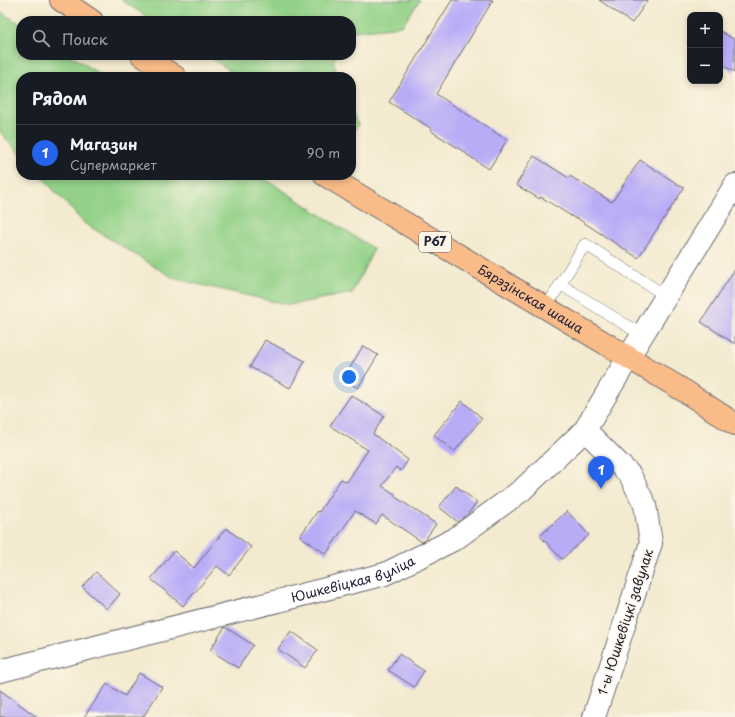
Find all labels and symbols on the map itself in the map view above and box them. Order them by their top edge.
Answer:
road number: Р67 [419,232,451,252]
street label: Бярэзінская шаша [474,259,588,338]
your location [339,367,359,387]
pin: 1 [588,456,614,489]
street label: 1-ы Юшкевіцкі завулак [592,546,657,697]
street label: Юшкевіцкая вуліца [289,551,418,606]

